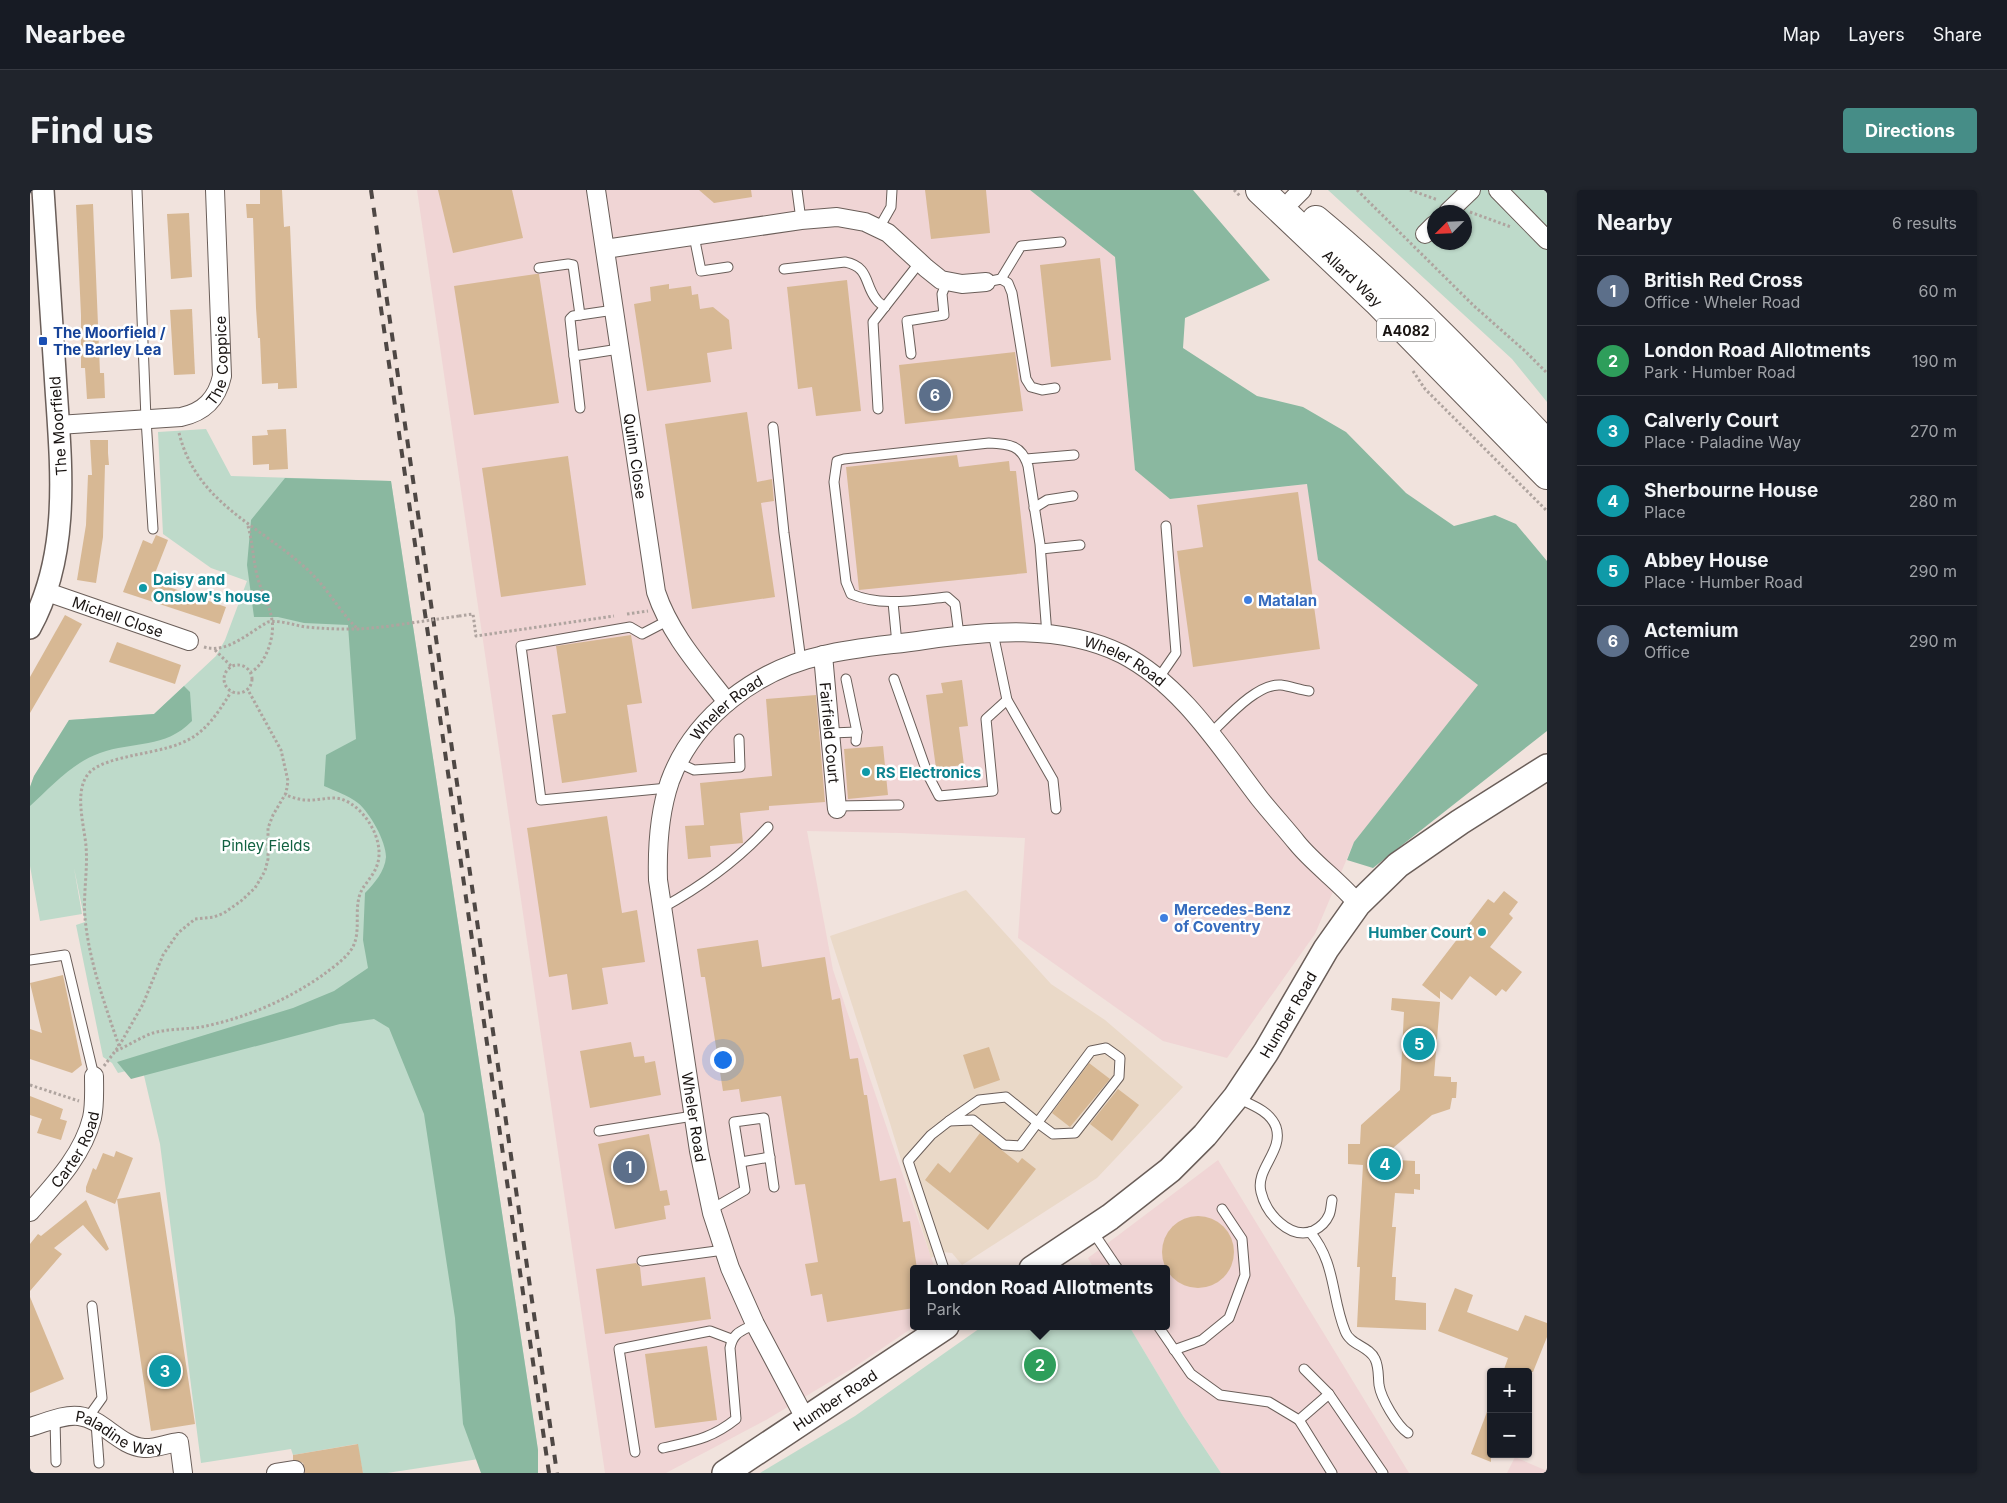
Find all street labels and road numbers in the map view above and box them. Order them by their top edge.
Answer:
street label: Allard Way [1319,245,1387,311]
street label: The Coppice [201,315,231,409]
road number: A4082 [1377,318,1435,342]
street label: The Moorfield [45,376,71,476]
street label: Quinn Close [620,412,651,500]
street label: Michell Close [70,592,166,641]
street label: Wheler Road [1082,631,1170,690]
street label: Wheler Road [686,671,766,744]
street label: Fairfield Court [816,681,844,784]
street label: Humber Road [1255,968,1321,1061]
street label: Wheler Road [678,1071,710,1163]
street label: Carter Road [46,1110,103,1191]
street label: Humber Road [789,1365,881,1435]
street label: Paladine Way [74,1406,165,1458]

